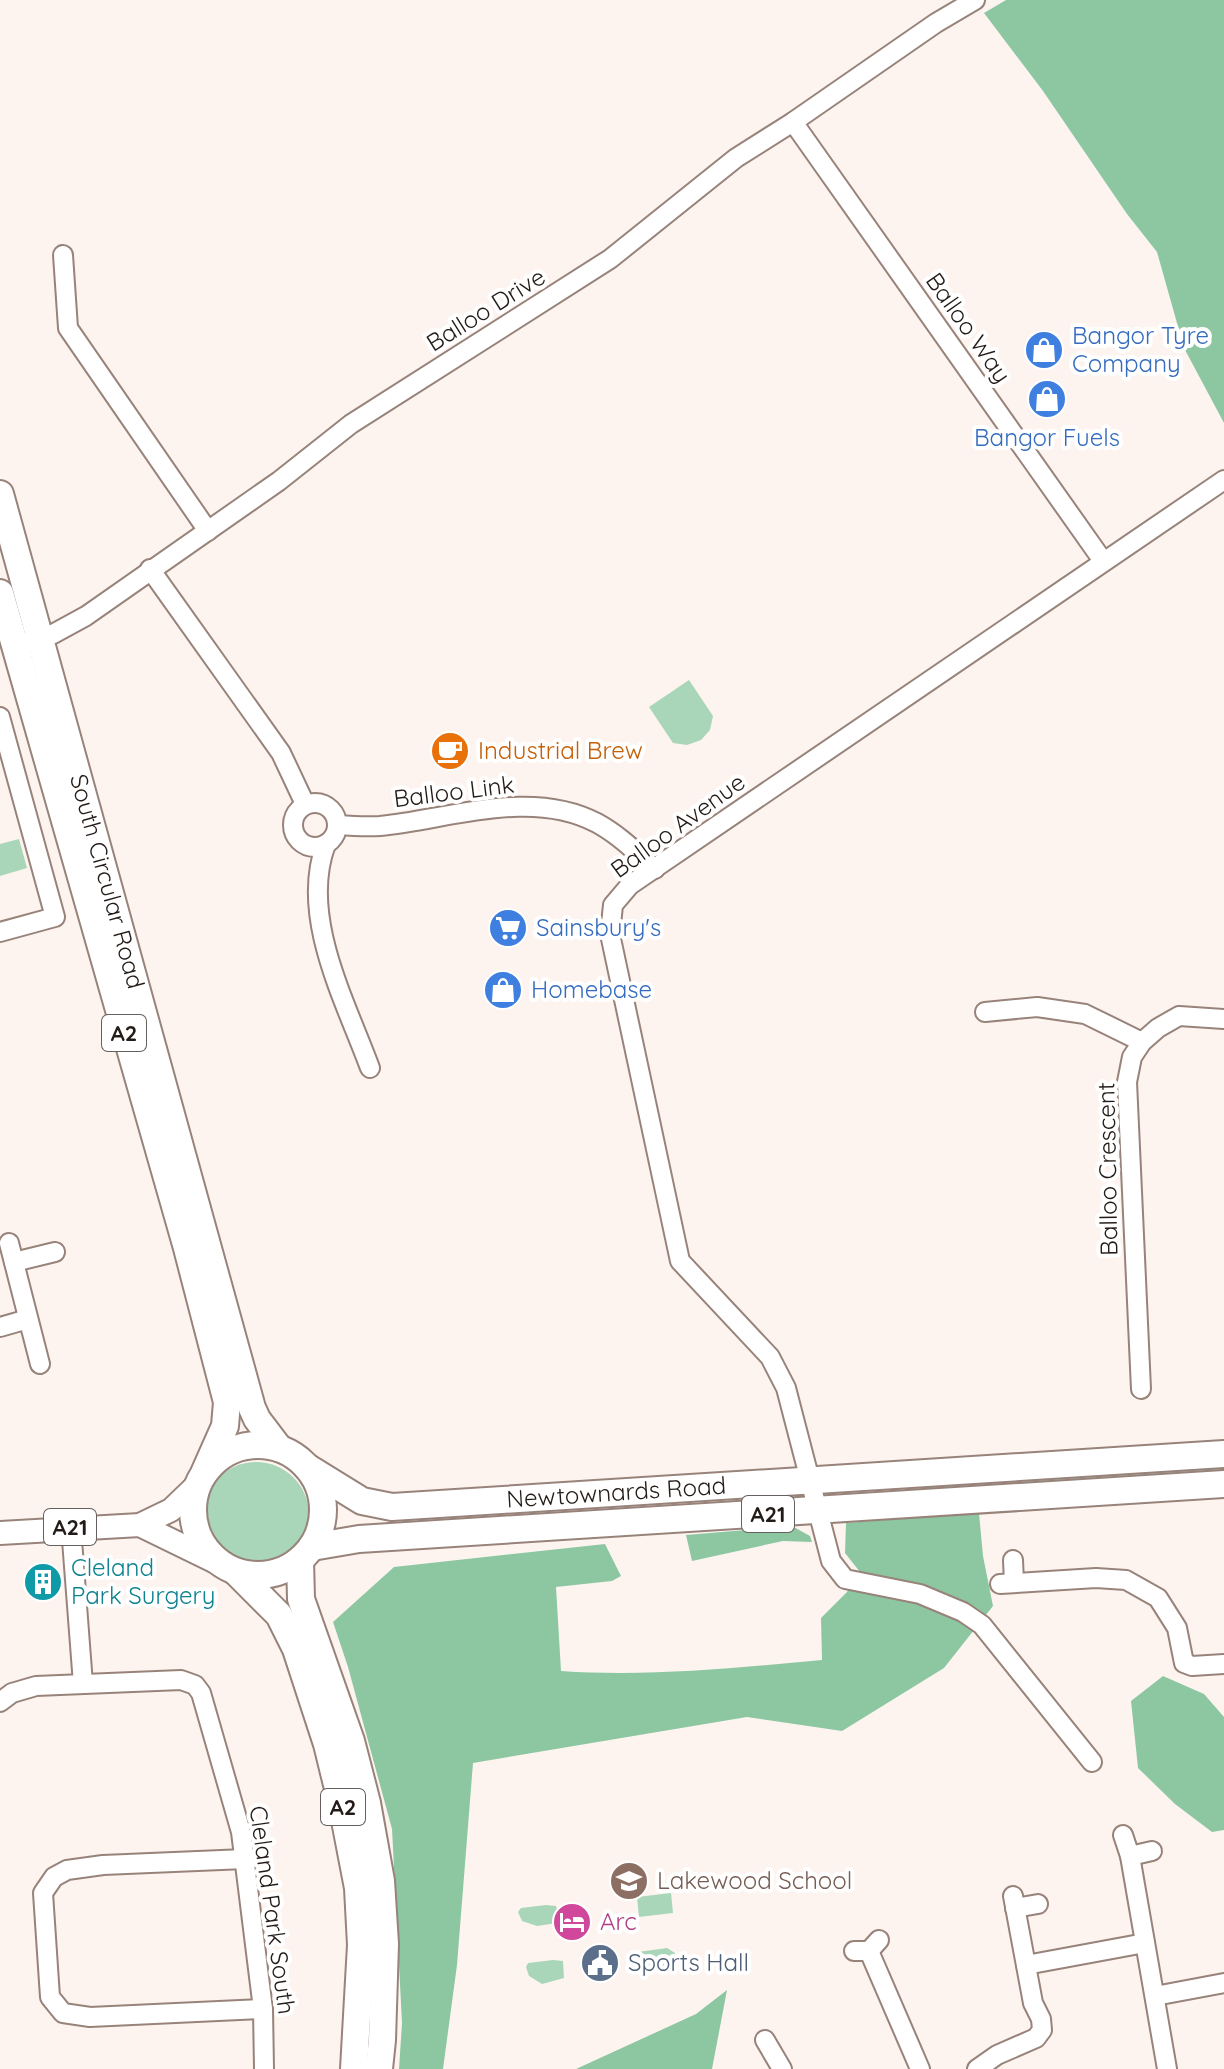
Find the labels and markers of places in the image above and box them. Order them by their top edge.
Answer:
place label: Bangor Tyre Company [1072,320,1209,378]
shop icon: Bangor Tyre Company [1023,329,1065,371]
shop icon: Bangor Fuels [1026,378,1068,420]
place label: Bangor Fuels [974,422,1120,452]
cafe icon: Industrial Brew [429,730,471,772]
place label: Industrial Brew [478,735,643,765]
supermarket icon: Sainsbury's [487,907,529,949]
place label: Sainsbury's [536,912,661,942]
shop icon: Homebase [482,969,524,1011]
place label: Homebase [531,974,652,1004]
place label: Cleland Park Surgery [71,1552,215,1610]
building icon: Cleland Park Surgery [22,1561,64,1603]
school or university icon: Lakewood School [608,1860,650,1902]
place label: Lakewood School [657,1865,852,1895]
hotel icon: Arc [551,1901,593,1943]
place label: Arc [600,1906,637,1936]
public building icon: Sports Hall [579,1942,621,1984]
place label: Sports Hall [628,1947,749,1977]

